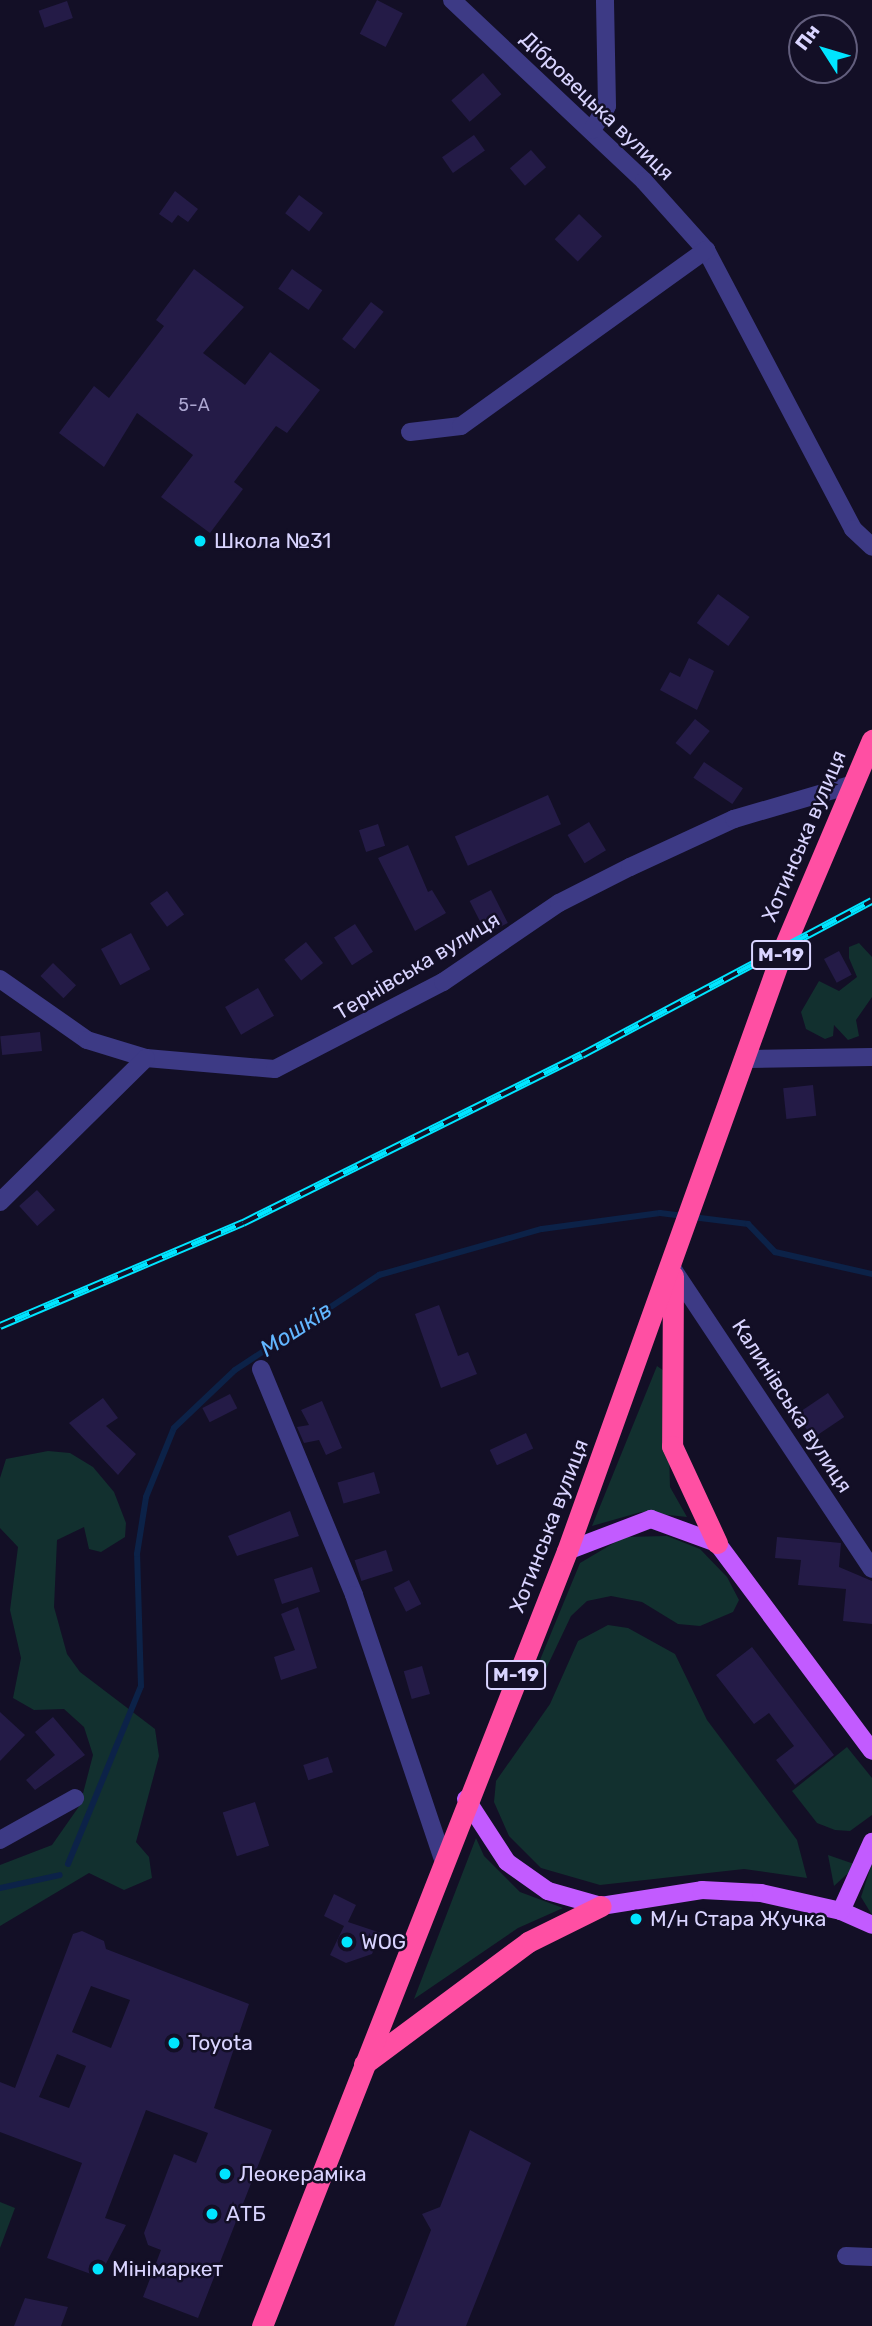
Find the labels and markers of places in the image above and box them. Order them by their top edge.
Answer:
place label: Школа №31 [214,528,331,554]
marker: Школа №31 [192,533,208,549]
place label: М/н Стара Жучка [650,1906,826,1932]
marker: М/н Стара Жучка [628,1911,644,1927]
place label: WOG [361,1929,406,1955]
marker: WOG [339,1934,355,1950]
place label: Toyota [188,2030,253,2056]
marker: Toyota [166,2035,182,2051]
place label: Леокераміка [239,2161,366,2187]
marker: Леокераміка [217,2166,233,2182]
place label: АТБ [226,2201,266,2227]
marker: АТБ [204,2206,220,2222]
place label: Мінімаркет [112,2256,223,2282]
marker: Мінімаркет [90,2261,106,2277]

